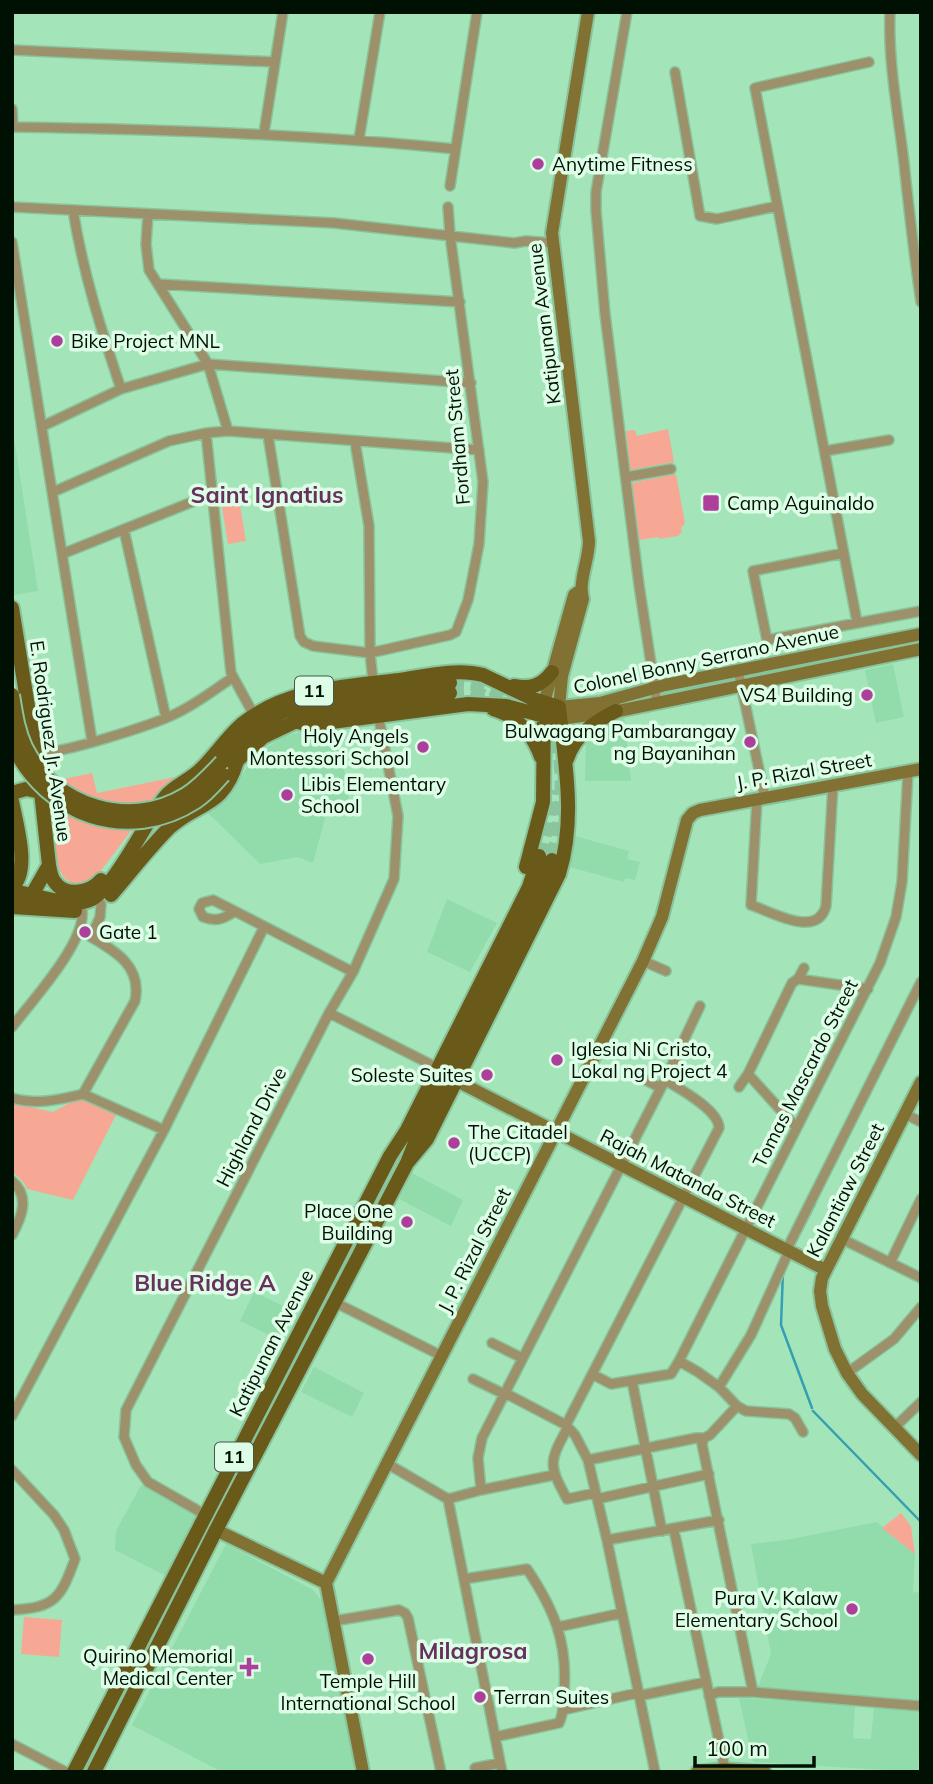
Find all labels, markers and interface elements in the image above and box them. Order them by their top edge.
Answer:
place label: Anytime Fitness [552,152,693,176]
marker: Anytime Fitness [530,156,546,172]
street label: Katipunan Avenue [522,242,566,406]
place label: Bike Project MNL [71,329,220,353]
marker: Bike Project MNL [49,333,65,349]
street label: Fordham Street [439,368,475,506]
district label: Saint Ignatius [191,480,343,509]
place label: Camp Aguinaldo [727,491,874,515]
marker: Camp Aguinaldo [701,493,721,513]
street label: Colonel Bonny Serrano Avenue [571,619,841,699]
street label: E. Rodriguez Jr. Avenue [25,639,77,843]
road number: 11 [295,676,333,706]
place label: VS4 Building [740,683,853,707]
marker: VS4 Building [859,687,875,703]
place label: Bulwagang Pambarangay ng Bayanihan [504,719,736,765]
place label: Holy Angels Montessori School [249,724,409,770]
marker: Bulwagang Pambarangay ng Bayanihan [742,734,758,750]
marker: Holy Angels Montessori School [415,739,431,755]
street label: J. P. Rizal Street [735,747,874,795]
place label: Libis Elementary School [301,772,446,818]
marker: Libis Elementary School [279,787,295,803]
place label: Gate 1 [99,920,158,944]
marker: Gate 1 [77,924,93,940]
street label: Tomas Mascardo Street [747,975,863,1171]
place label: Iglesia Ni Cristo, Lokal ng Project 4 [571,1037,727,1083]
marker: Iglesia Ni Cristo, Lokal ng Project 4 [549,1052,565,1068]
street label: Highland Drive [211,1063,291,1191]
place label: Soleste Suites [351,1063,473,1087]
marker: Soleste Suites [479,1067,495,1083]
street label: Kalantiaw Street [801,1119,889,1261]
place label: The Citadel (UCCP) [468,1120,568,1166]
street label: Rajah Matanda Street [596,1123,780,1233]
marker: The Citadel (UCCP) [446,1135,462,1151]
street label: J. P. Rizal Street [432,1183,516,1316]
place label: Place One Building [304,1199,393,1245]
marker: Place One Building [399,1214,415,1230]
street label: Katipunan Avenue [224,1265,318,1421]
district label: Blue Ridge A [134,1268,276,1297]
road number: 11 [215,1442,253,1472]
place label: Pura V. Kalaw Elementary School [675,1586,838,1632]
marker: Pura V. Kalaw Elementary School [844,1601,860,1617]
district label: Milagrosa [419,1636,527,1665]
place label: Quirino Memorial Medical Center [83,1644,233,1690]
marker: Temple Hill International School [360,1651,376,1667]
marker: Quirino Memorial Medical Center [239,1657,259,1677]
place label: Temple Hill International School [280,1669,456,1715]
place label: Terran Suites [494,1685,609,1709]
marker: Terran Suites [472,1689,488,1705]
scale bar [695,1724,814,1768]
text: 100 m [706,1735,768,1761]

